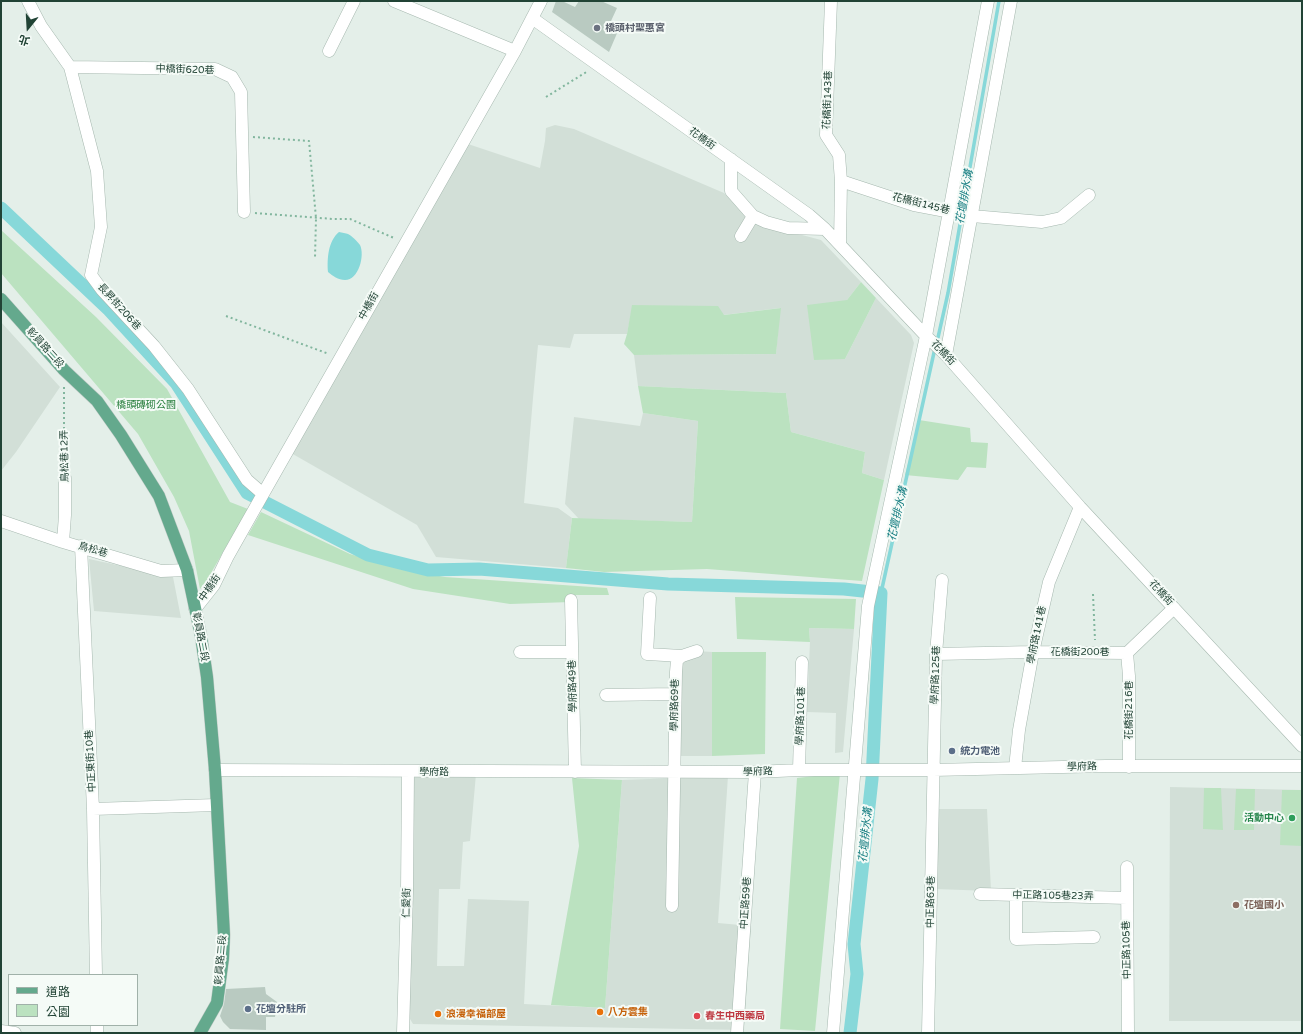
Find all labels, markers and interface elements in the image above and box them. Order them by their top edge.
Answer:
north arrow [8,8,48,48]
place label: 橋頭村聖惠宮 [605,22,665,34]
marker: 橋頭村聖惠宮 [592,23,602,33]
text: 北 [17,32,31,48]
street label: 中橋街620巷 [155,63,215,77]
street label: 花橋街143巷 [821,70,835,130]
street label: 花橋街 [686,125,718,153]
water label: 花壇排水溝 [954,169,976,225]
street label: 花橋街145巷 [891,191,951,217]
street label: 長昇街206巷 [95,281,143,333]
street label: 中橋街 [356,290,382,322]
street label: 彰員路二段 [24,325,66,371]
street label: 花橋街 [928,338,958,368]
park label: 橋頭磚砌公園 [116,399,176,411]
street label: 鳥松巷12弄 [59,430,71,482]
water label: 花壇排水溝 [885,486,911,542]
street label: 鳥松巷 [77,540,109,560]
street label: 中橋街 [197,572,223,604]
street label: 花橋街 [1146,578,1176,608]
street label: 學府路141巷 [1025,605,1049,665]
street label: 彰員路二段 [189,611,211,663]
street label: 學府路125巷 [929,645,943,705]
street label: 花橋街200巷 [1051,646,1109,658]
street label: 學府路49巷 [567,660,579,712]
street label: 學府路69巷 [669,679,681,731]
street label: 花橋街216巷 [1123,681,1135,739]
street label: 學府路101巷 [794,686,808,746]
street label: 中正東街10巷 [83,729,99,793]
place label: 統力電池 [960,745,1000,757]
marker: 統力電池 [947,746,957,756]
street label: 學府路 [1067,761,1097,773]
street label: 學府路 [743,765,773,779]
street label: 學府路 [419,766,449,778]
water label: 花壇排水溝 [857,807,875,863]
place label: 活動中心 [1244,812,1284,824]
marker: 活動中心 [1287,813,1297,823]
street label: 中正路59巷 [738,876,754,930]
street label: 中正路63巷 [925,876,937,928]
street label: 仁愛街 [401,888,413,918]
street label: 中正路105巷23弄 [1012,889,1094,903]
place label: 花壇國小 [1244,899,1284,911]
marker: 花壇國小 [1231,900,1241,910]
street label: 中正路105巷 [1120,920,1134,980]
street label: 彰員路二段 [213,935,229,985]
legend [8,974,138,1026]
text: 道路 [46,985,70,999]
place label: 花壇分駐所 [256,1003,306,1015]
marker: 花壇分駐所 [243,1004,253,1014]
text: 公園 [46,1005,70,1019]
place label: 八方雲集 [608,1006,648,1018]
marker: 八方雲集 [595,1007,605,1017]
place label: 浪漫幸福部屋 [446,1008,506,1020]
marker: 浪漫幸福部屋 [433,1009,443,1019]
place label: 春生中西藥局 [705,1010,765,1022]
marker: 春生中西藥局 [692,1011,702,1021]

